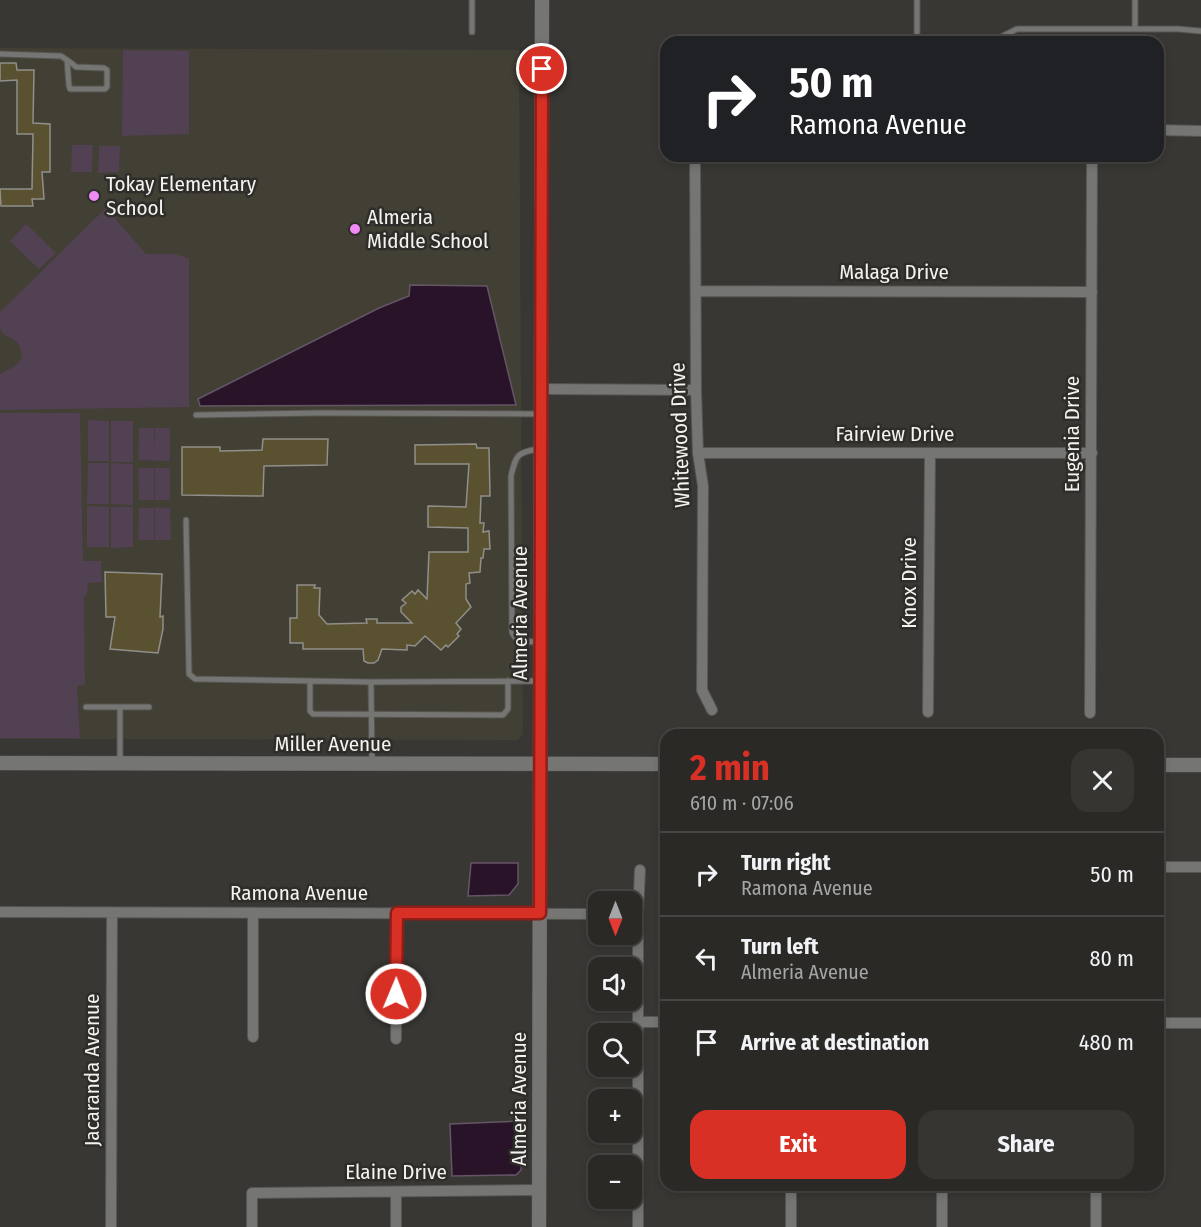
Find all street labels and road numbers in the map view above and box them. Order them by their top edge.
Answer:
street label: Malaga Drive [839,259,949,285]
street label: Whitewood Drive [664,362,696,508]
street label: Eugenia Drive [1059,376,1085,492]
street label: Fairview Drive [835,421,955,447]
street label: Knox Drive [896,537,922,629]
street label: Almeria Avenue [507,546,533,680]
street label: Miller Avenue [275,731,391,757]
street label: Ramona Avenue [230,880,368,906]
street label: Jacaranda Avenue [79,994,105,1146]
street label: Almeria Avenue [506,1032,532,1166]
street label: Elaine Drive [345,1159,447,1185]

